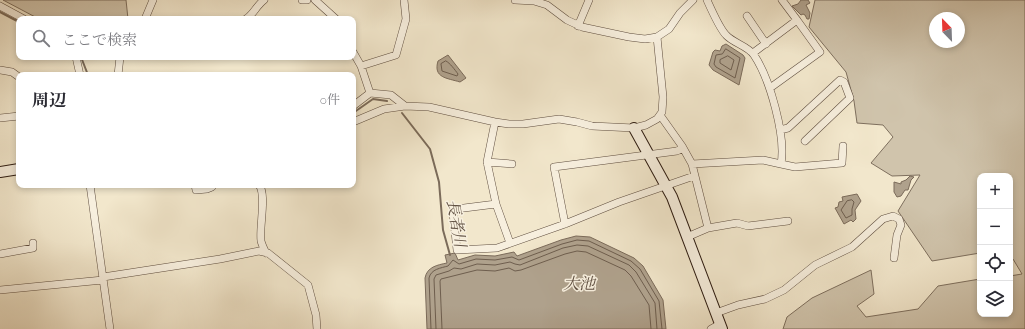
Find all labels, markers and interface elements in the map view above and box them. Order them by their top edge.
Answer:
north arrow [929,12,965,48]
search box [16,16,356,60]
icon: search [30,27,52,49]
text: ここで検索 [62,31,137,49]
text: 周辺 [32,90,66,110]
text: 0件 [320,92,340,107]
map controls [977,173,1013,317]
button: + [977,173,1013,209]
water label: 長者川 [443,198,470,250]
button: − [977,209,1013,245]
button: locate [977,245,1013,281]
water label: 大池 [563,274,597,293]
button: layers [977,281,1013,317]

